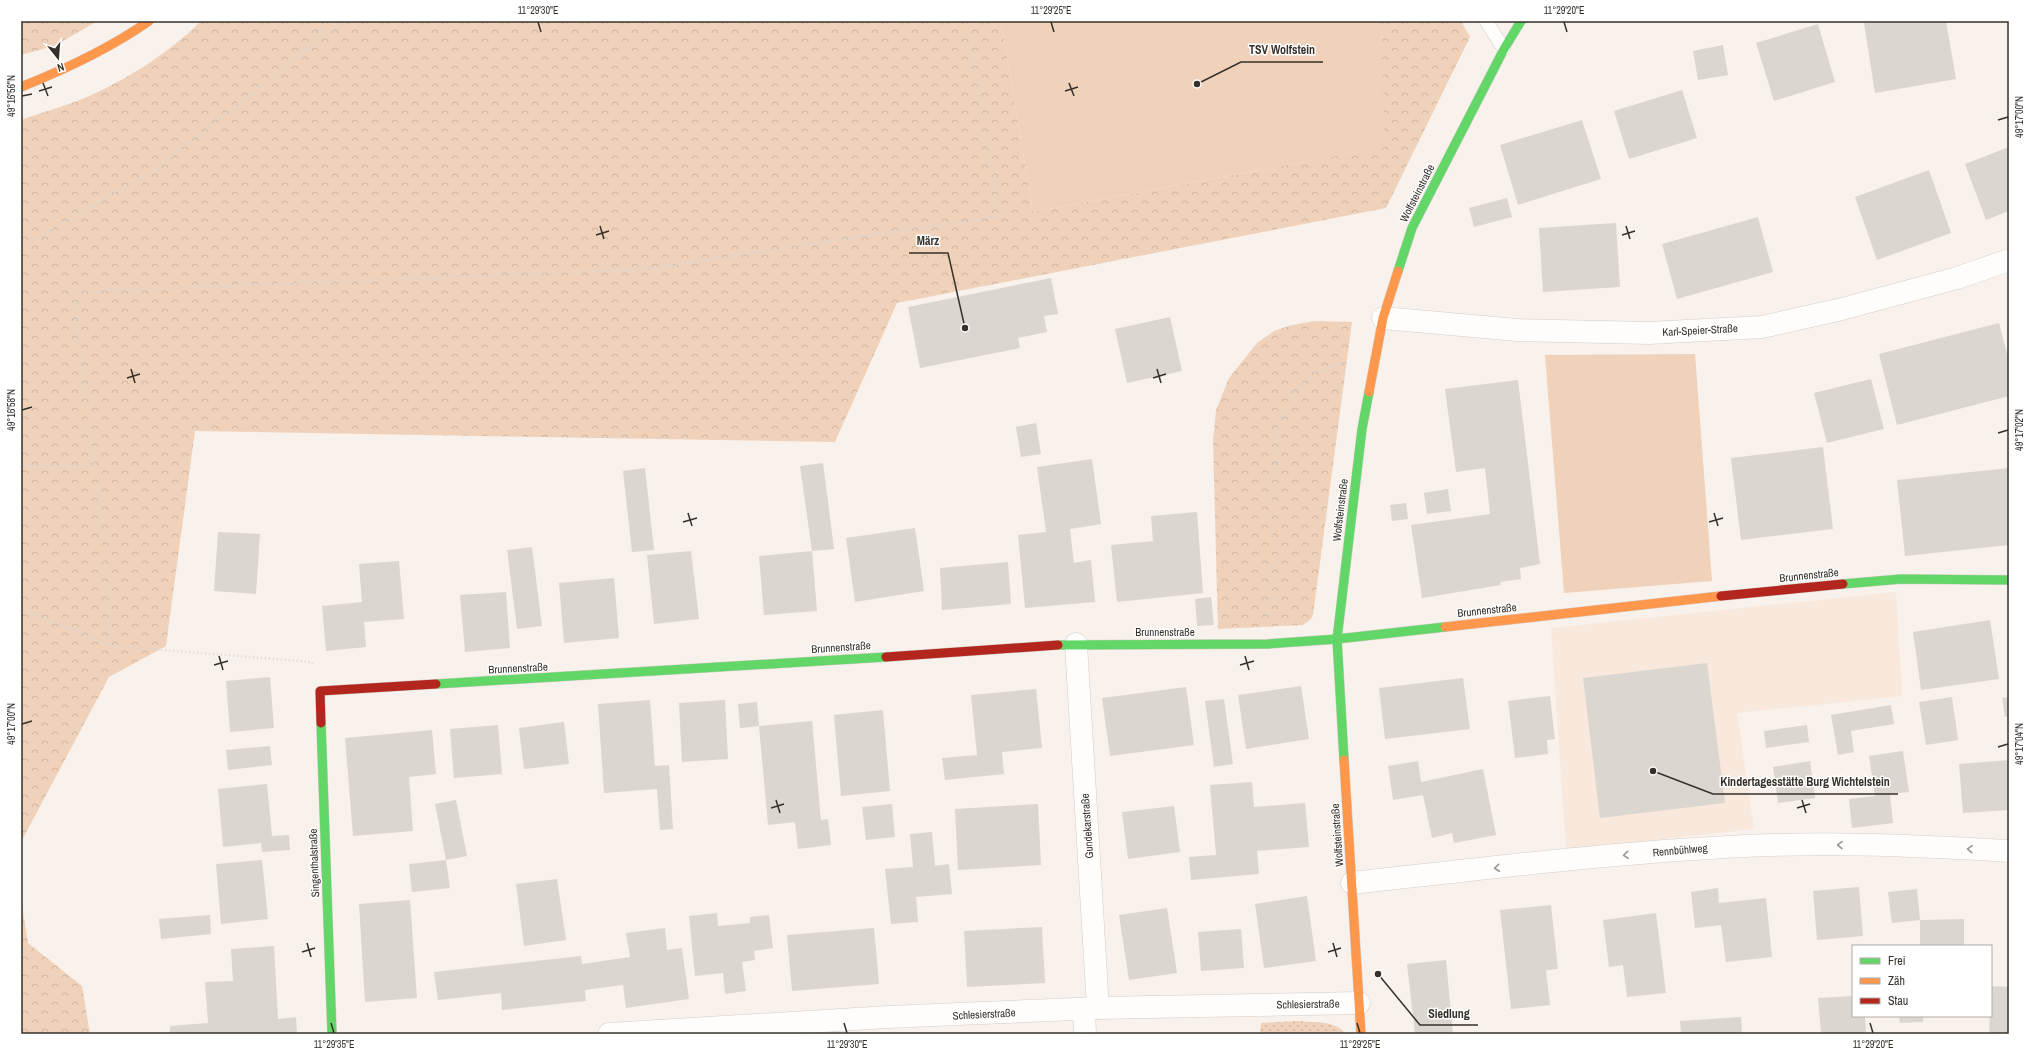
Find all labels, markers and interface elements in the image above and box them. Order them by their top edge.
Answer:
text: 11°29'30"E [518,4,558,17]
text: 11°29'25"E [1031,4,1071,17]
text: 11°29'20"E [1544,4,1584,17]
north arrow [38,38,78,78]
callout: TSV Wolfstein [1241,38,1323,62]
text: TSV Wolfstein [1249,42,1315,58]
text: N [56,60,66,75]
text: 49°16'56"N [5,75,18,117]
text: 49°17'00"N [2013,96,2026,138]
street label: Wolfsteinstraße [1396,162,1438,224]
callout: März [909,229,948,253]
text: März [917,233,939,249]
street label: Karl-Speier-Straße [1662,321,1738,339]
text: 49°16'58"N [5,389,18,431]
text: 49°17'02"N [2013,409,2026,451]
street label: Wolfsteinstraße [1329,478,1351,542]
street label: Brunnenstraße [1779,565,1839,585]
street label: Brunnenstraße [1457,600,1517,620]
street label: Brunnenstraße [1135,625,1195,639]
street label: Brunnenstraße [811,638,871,656]
street label: Brunnenstraße [488,659,548,677]
text: 49°17'00"N [5,703,18,745]
text: 49°17'04"N [2013,723,2026,765]
callout: Kindertagesstätte Burg Wichtelstein [1713,770,1898,794]
text: Kindertagesstätte Burg Wichtelstein [1720,774,1890,790]
street label: Gundekarstraße [1078,793,1096,859]
street label: Wolfsteinstraße [1328,803,1346,867]
street label: Singenthalstraße [306,828,322,898]
street label: Rennbühlweg [1652,841,1708,859]
one-way arrow [1837,841,1843,850]
one-way arrow [1967,844,1973,853]
one-way arrow [1623,850,1629,859]
one-way arrow [1494,863,1500,872]
legend [1852,945,1992,1017]
text: Frei [1888,953,1906,969]
text: Zäh [1888,973,1905,989]
text: Stau [1888,993,1908,1009]
street label: Schlesierstraße [1276,996,1340,1012]
callout: Siedlung [1420,1001,1478,1025]
street label: Schlesierstraße [952,1005,1016,1023]
text: Siedlung [1428,1006,1470,1022]
text: 11°29'35"E [314,1038,354,1051]
text: 11°29'30"E [827,1038,867,1051]
text: 11°29'25"E [1340,1038,1380,1051]
text: 11°29'20"E [1853,1038,1893,1051]

